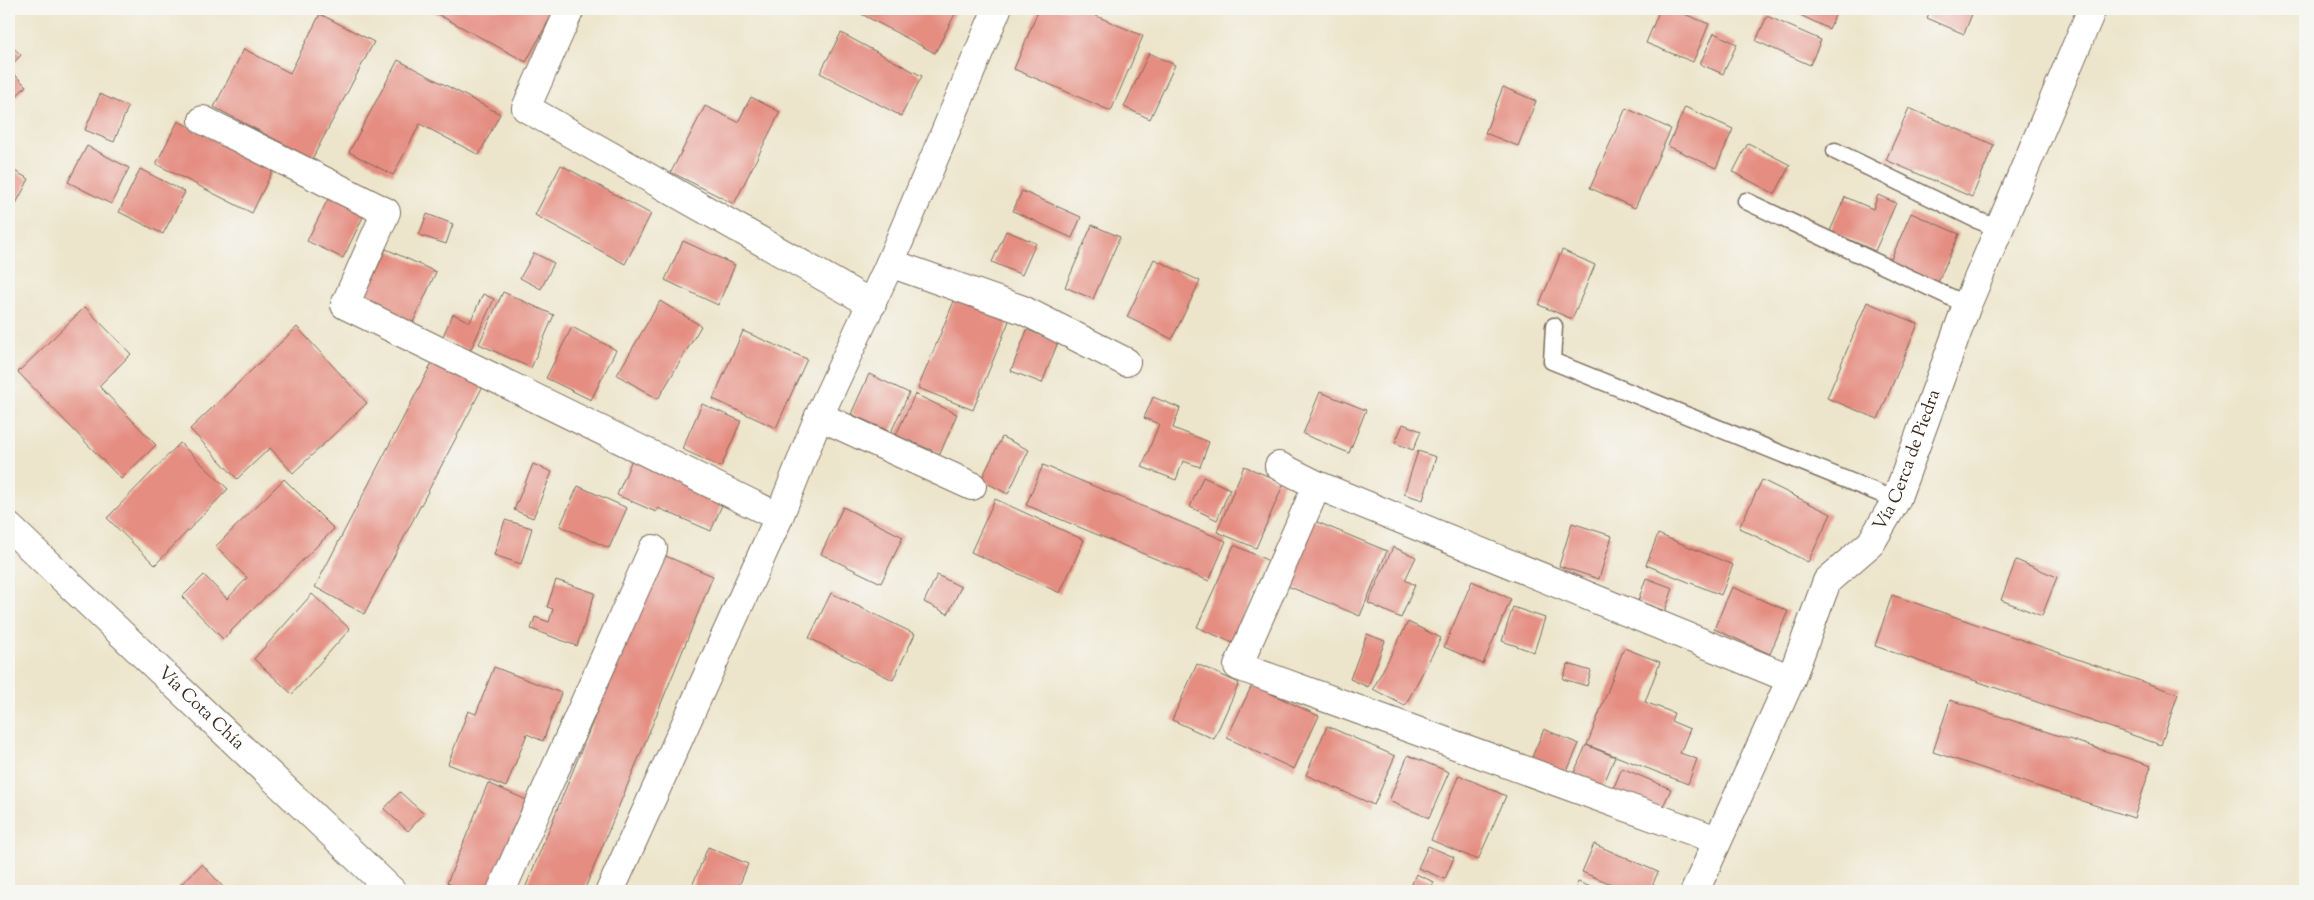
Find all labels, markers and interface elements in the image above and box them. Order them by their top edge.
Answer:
street label: Vía Cerca de Piedra [1867,386,1948,536]
street label: Vía Cota Chía [151,661,250,757]

